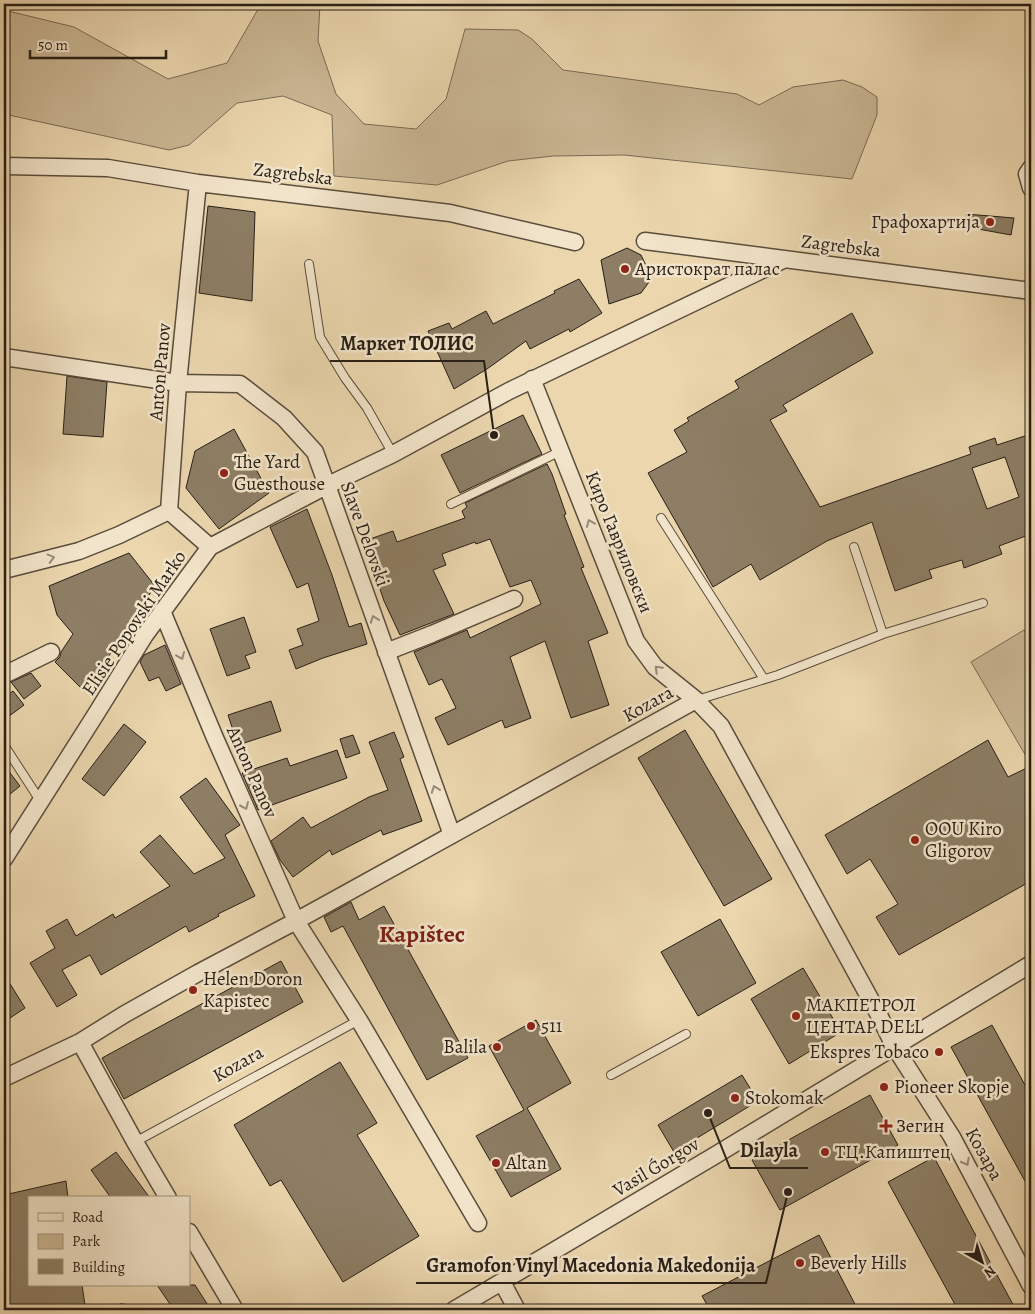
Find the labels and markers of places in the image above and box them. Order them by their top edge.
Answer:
place label: Графохартија [871,209,980,235]
marker: Графохартија [984,216,996,228]
place label: Аристократ палас [634,256,780,282]
marker: Аристократ палас [619,263,631,275]
callout: Маркет ТОЛИС [330,326,484,361]
place label: The Yard Guesthouse [234,449,325,497]
marker: The Yard Guesthouse [218,467,230,479]
place label: OOU Kiro Gligorov [925,816,1002,864]
marker: OOU Kiro Gligorov [909,834,921,846]
place label: Helen Doron Kapistec [203,966,303,1014]
marker: Helen Doron Kapistec [187,984,199,996]
place label: МАКПЕТРОЛ ЦЕНТАР DELL [806,992,924,1040]
marker: МАКПЕТРОЛ ЦЕНТАР DELL [790,1010,802,1022]
place label: 511 [541,1013,563,1039]
marker: 511 [525,1020,537,1032]
place label: Balila [443,1034,487,1060]
place label: Ekspres Tobaco [809,1039,929,1065]
marker: Balila [491,1041,503,1053]
marker: Ekspres Tobaco [933,1046,945,1058]
place label: Pioneer Skopje [894,1074,1009,1100]
marker: Pioneer Skopje [878,1081,890,1093]
place label: Stokomak [745,1085,824,1111]
marker: Stokomak [729,1092,741,1104]
place label: Зегин [896,1113,945,1139]
marker: Зегин [880,1120,892,1132]
callout: Dilayla [730,1133,808,1168]
place label: ТЦ.Капиштец [835,1139,951,1165]
marker: ТЦ.Капиштец [819,1146,831,1158]
place label: Altan [505,1150,547,1176]
marker: Altan [490,1157,502,1169]
callout: Gramofon Vinyl Macedonia Makedonija [416,1248,766,1283]
place label: Beverly Hills [810,1250,907,1276]
marker: Beverly Hills [794,1257,806,1269]

